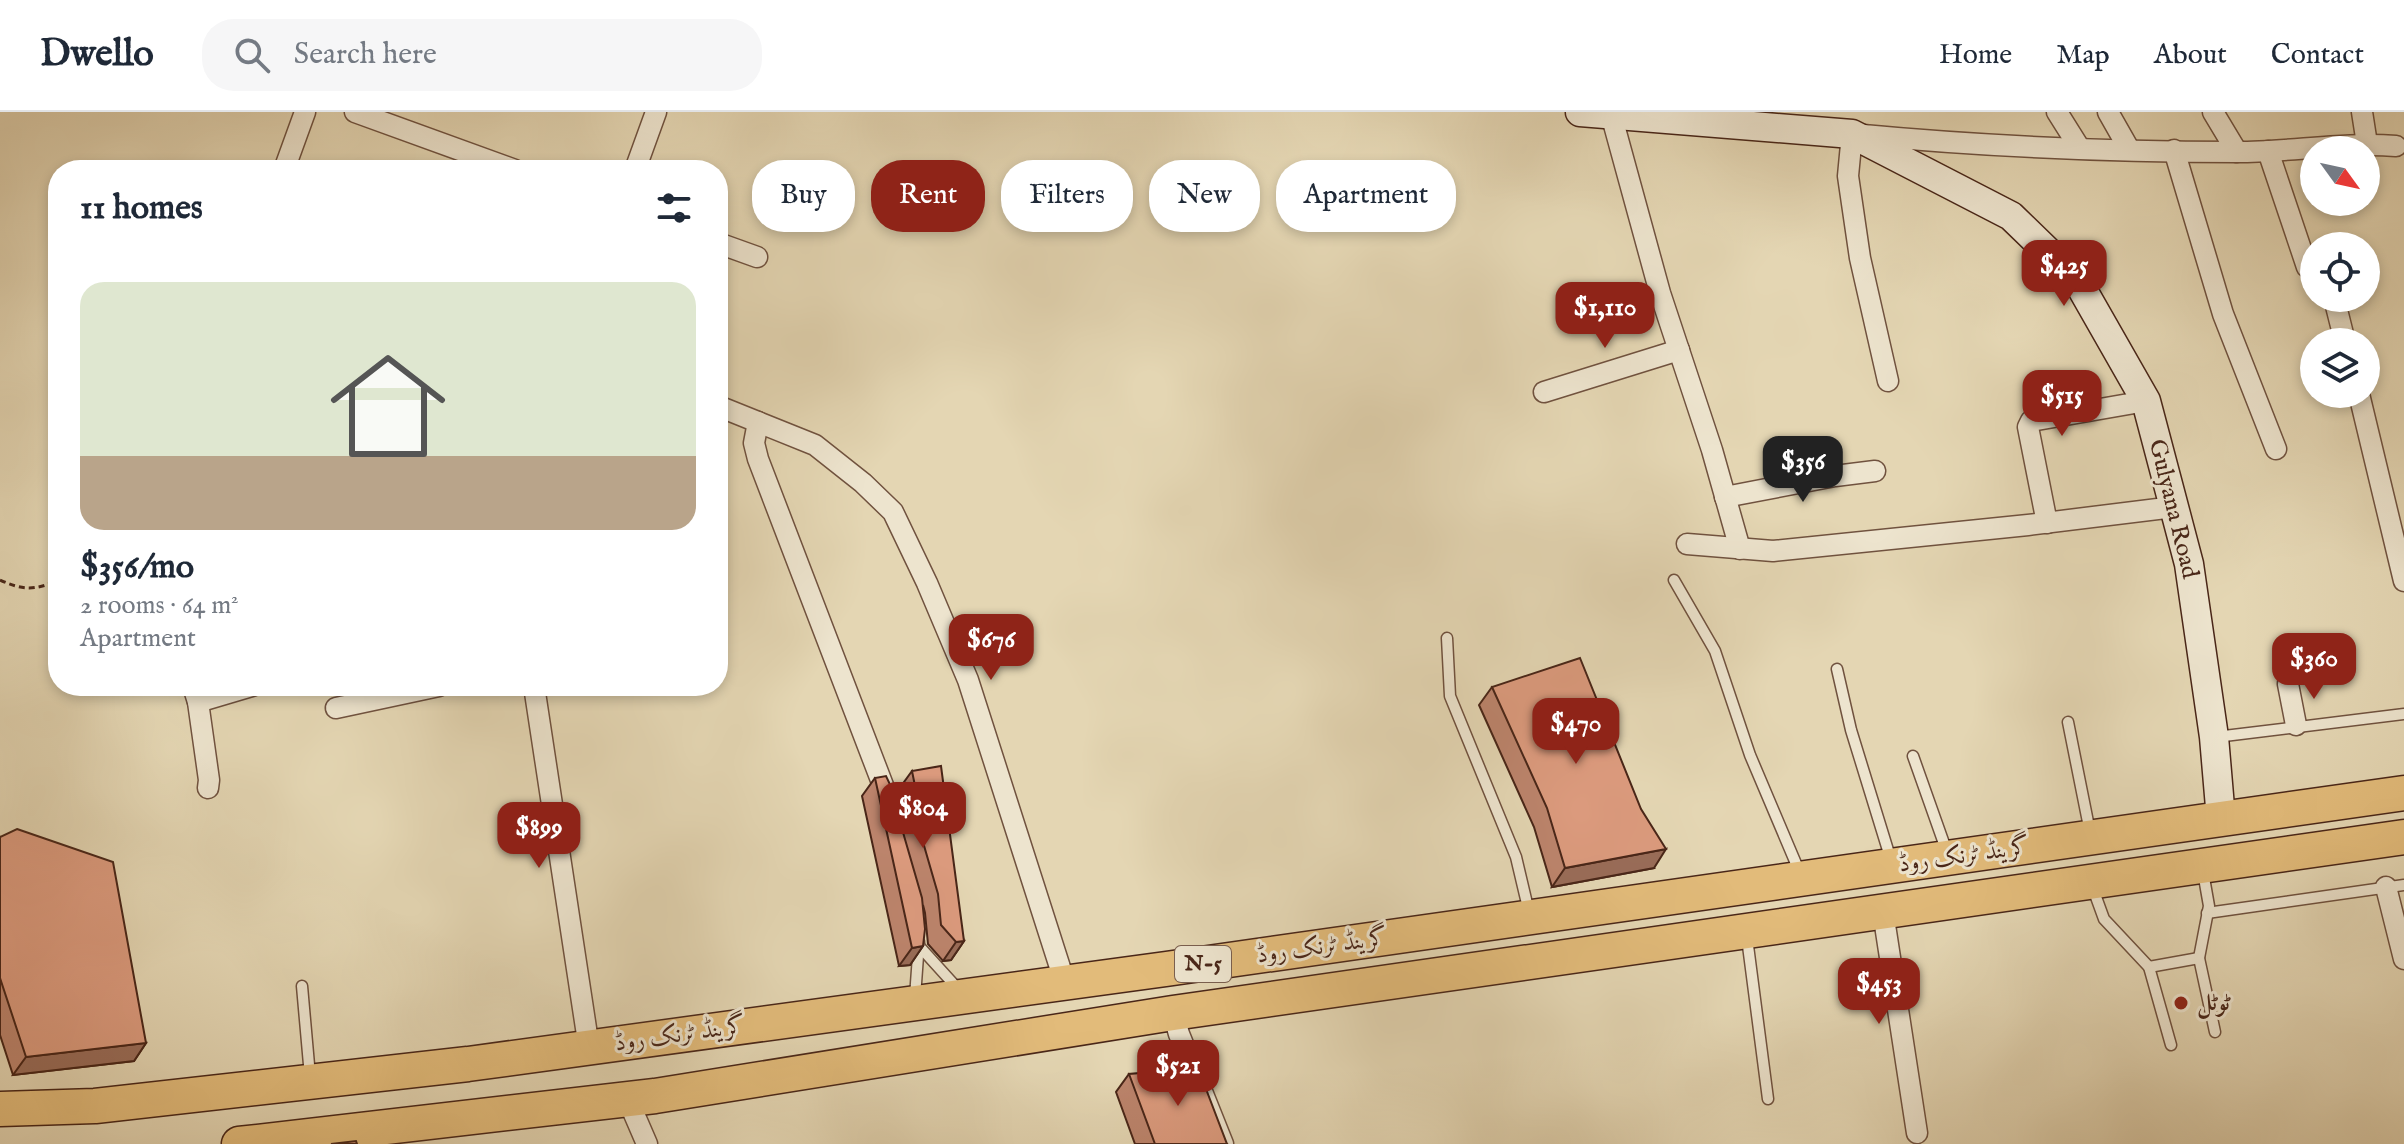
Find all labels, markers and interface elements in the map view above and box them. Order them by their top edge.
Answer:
search box [202,19,762,91]
text: Dwello [40,31,154,79]
icon: search [230,33,274,77]
text: Search here [294,36,437,74]
text: Home [1939,38,2012,73]
text: Map [2056,38,2110,73]
text: About [2154,38,2227,73]
text: Contact [2271,38,2364,73]
north arrow [2300,136,2380,216]
map controls [2300,136,2380,408]
chip: Buy [752,160,855,232]
chip: Rent [871,160,985,232]
chip: Filters [1001,160,1133,232]
chip: New [1149,160,1260,232]
chip: Apartment [1276,160,1456,232]
icon: filters [652,186,696,230]
text: 11 homes [80,187,203,230]
button: locate [2300,232,2380,312]
pin: $425 [2017,240,2111,308]
text: $425 [2040,249,2088,282]
pin: $1,110 [1540,282,1670,350]
text: $1,110 [1573,291,1637,324]
button: layers [2300,328,2380,408]
icon: home [316,334,460,478]
pin: $515 [2015,370,2109,438]
text: $515 [2041,379,2083,412]
pin: $356 [1756,436,1850,504]
street label: Gulyana Road [2141,436,2205,582]
text: $356 [1781,445,1825,478]
text: $356/mo [80,546,194,589]
text: 2 rooms · 64 m² [80,589,239,622]
pin: $676 [944,614,1038,682]
text: Apartment [80,622,196,655]
text: $676 [967,623,1015,656]
pin: $360 [2267,633,2361,701]
text: $360 [2290,642,2338,675]
pin: $470 [1529,698,1623,766]
text: $470 [1550,707,1602,740]
pin: $804 [876,782,970,850]
text: $804 [898,791,948,824]
pin: $899 [492,802,586,870]
text: $899 [515,811,563,844]
street label: گرینڈ ٹرنک روڈ [1896,830,2031,881]
street label: گرینڈ ٹرنک روڈ [1254,921,1389,972]
road number: N-5 [1175,946,1231,982]
pin: $453 [1832,958,1926,1026]
text: $453 [1856,967,1902,1000]
place label: ٹوٹل [2197,988,2231,1019]
marker: ٹوٹل [2172,994,2190,1012]
street label: گرینڈ ٹرنک روڈ [612,1009,747,1060]
pin: $521 [1131,1040,1225,1108]
text: $521 [1155,1049,1201,1082]

